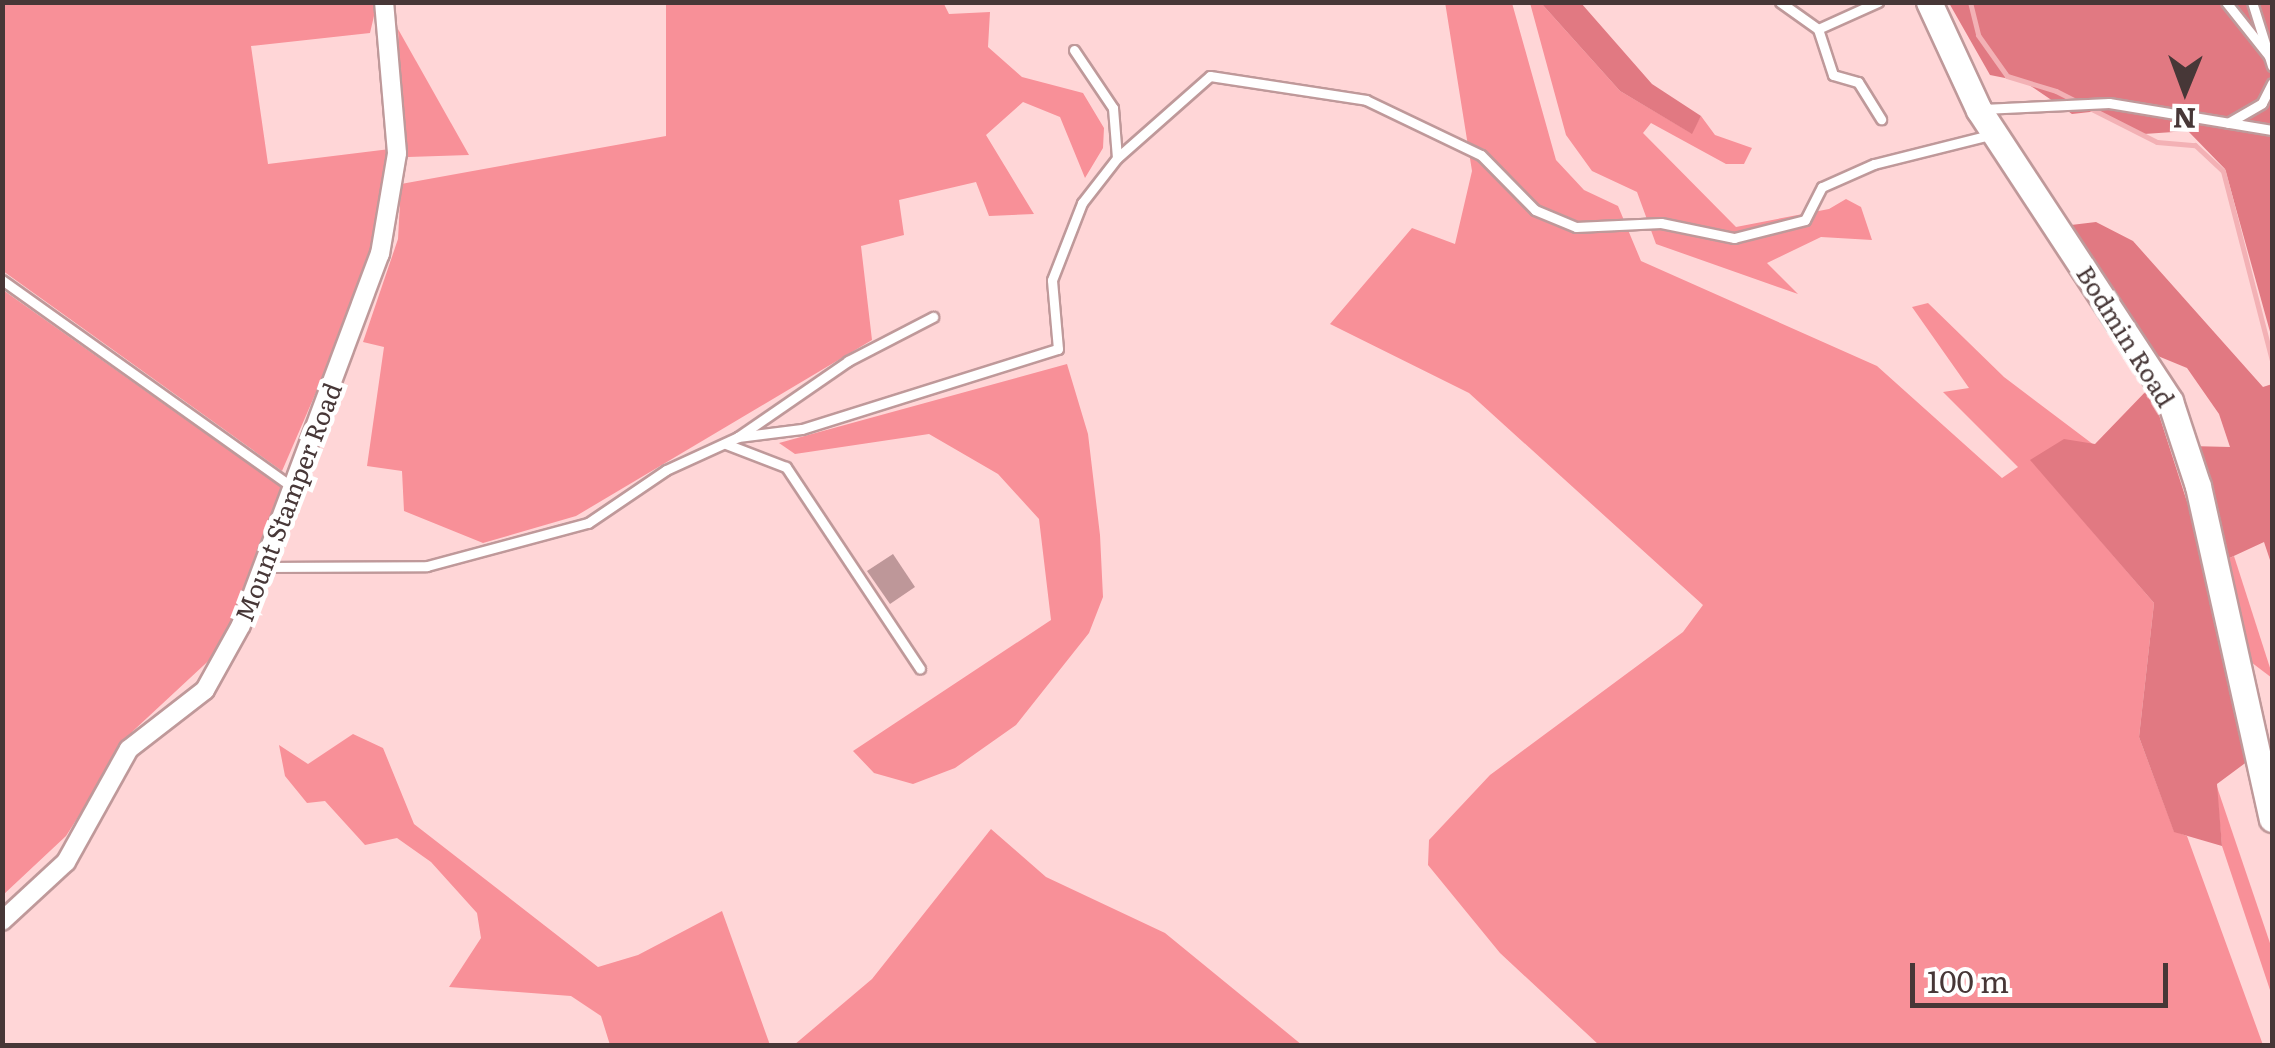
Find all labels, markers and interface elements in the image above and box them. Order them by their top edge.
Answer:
north arrow [2135,40,2235,140]
text: N [2172,99,2197,141]
street label: Bodmin Road [2071,260,2181,412]
street label: Mount Stamper Road [229,378,347,626]
scale bar [1915,943,2172,1005]
text: 100 m [1927,958,2009,1002]

